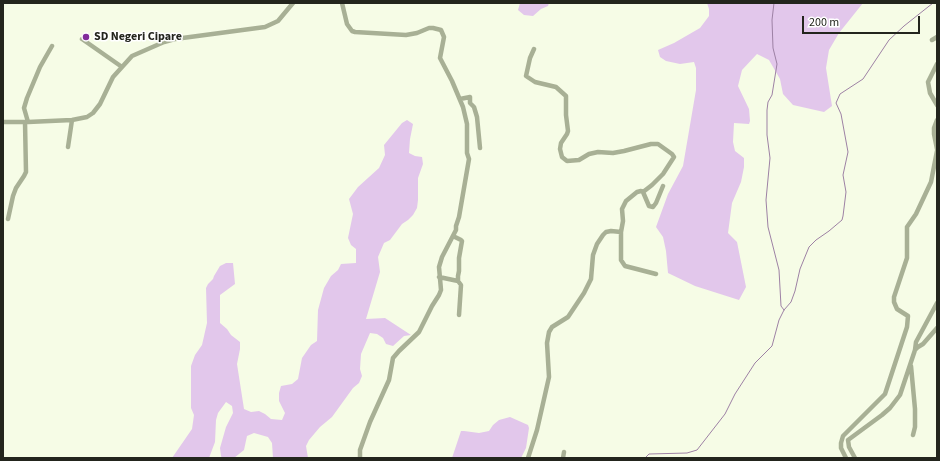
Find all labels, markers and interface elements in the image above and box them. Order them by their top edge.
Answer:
scale bar [804,8,922,34]
text: 200 m [809,14,839,31]
place label: SD Negeri Cipare [94,30,182,44]
marker: SD Negeri Cipare [81,32,91,42]

